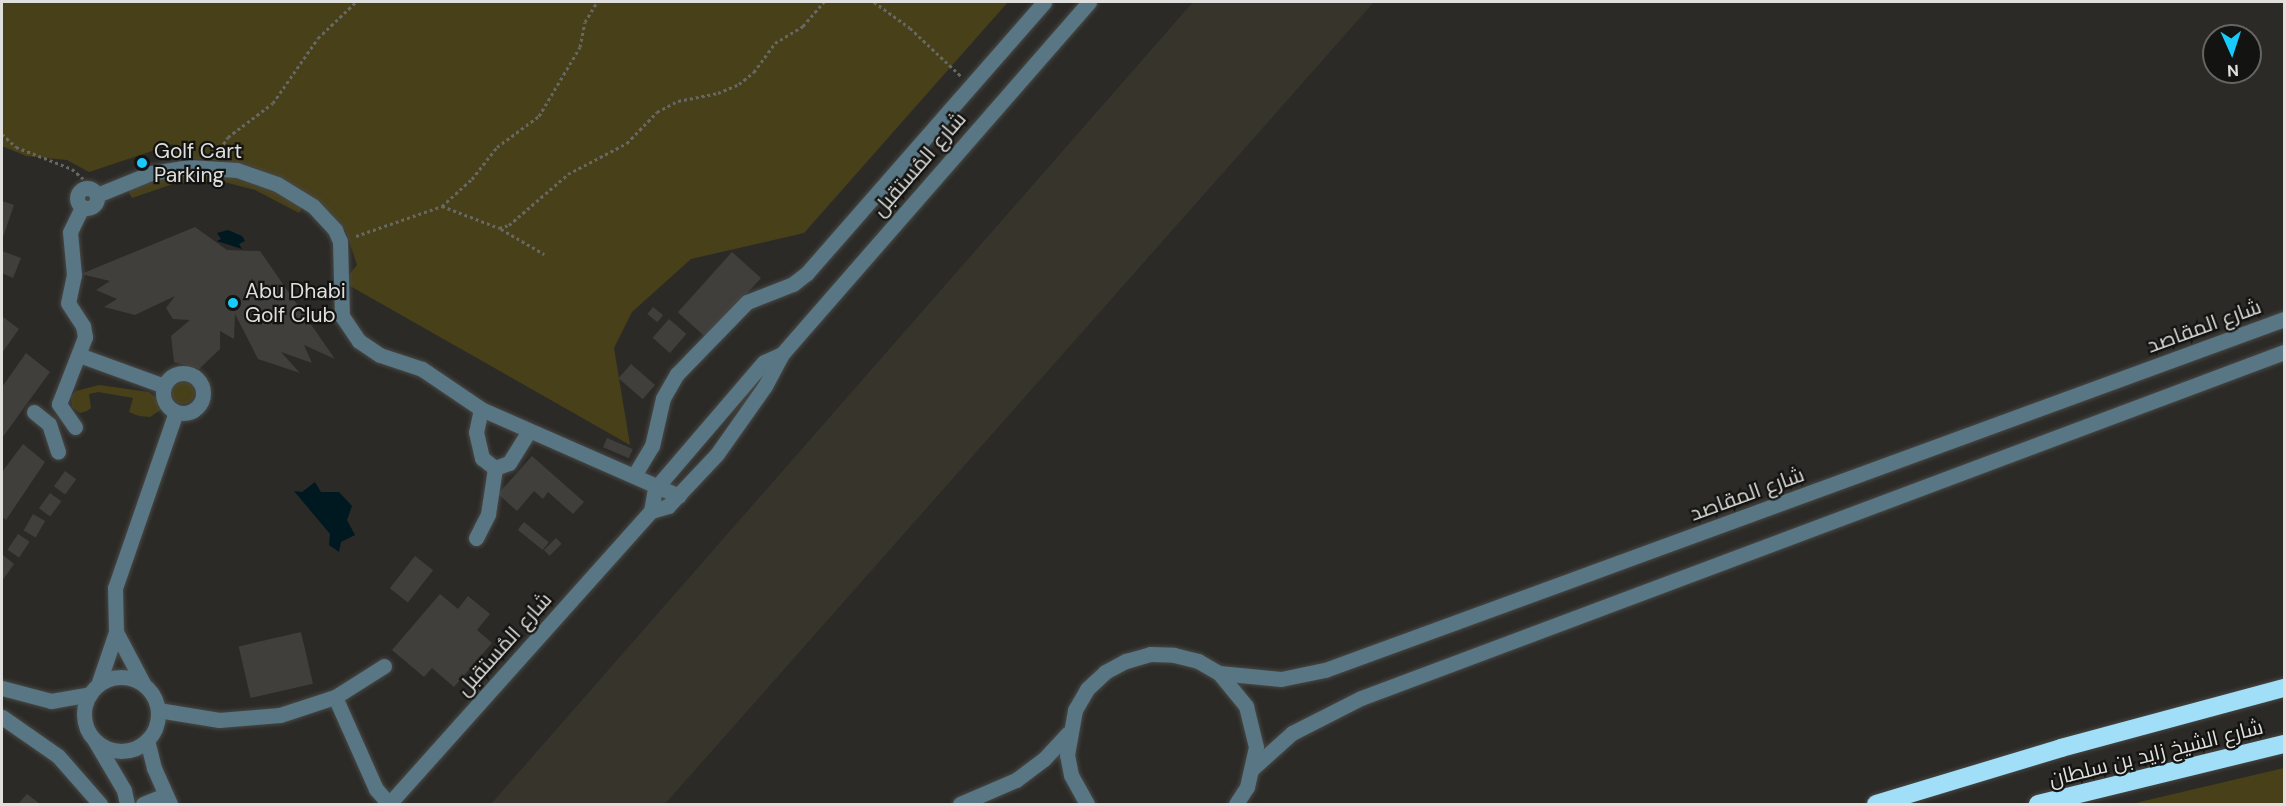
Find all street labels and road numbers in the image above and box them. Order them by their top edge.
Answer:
street label: شارع المُستقبل [867,107,971,221]
street label: شارع المقاصد [2143,294,2265,358]
street label: شارع المقاصد [1686,462,1808,526]
street label: شارع المُستقبل [451,587,557,701]
street label: شارع الشيخ زايد بن سلطان [2046,714,2266,792]

